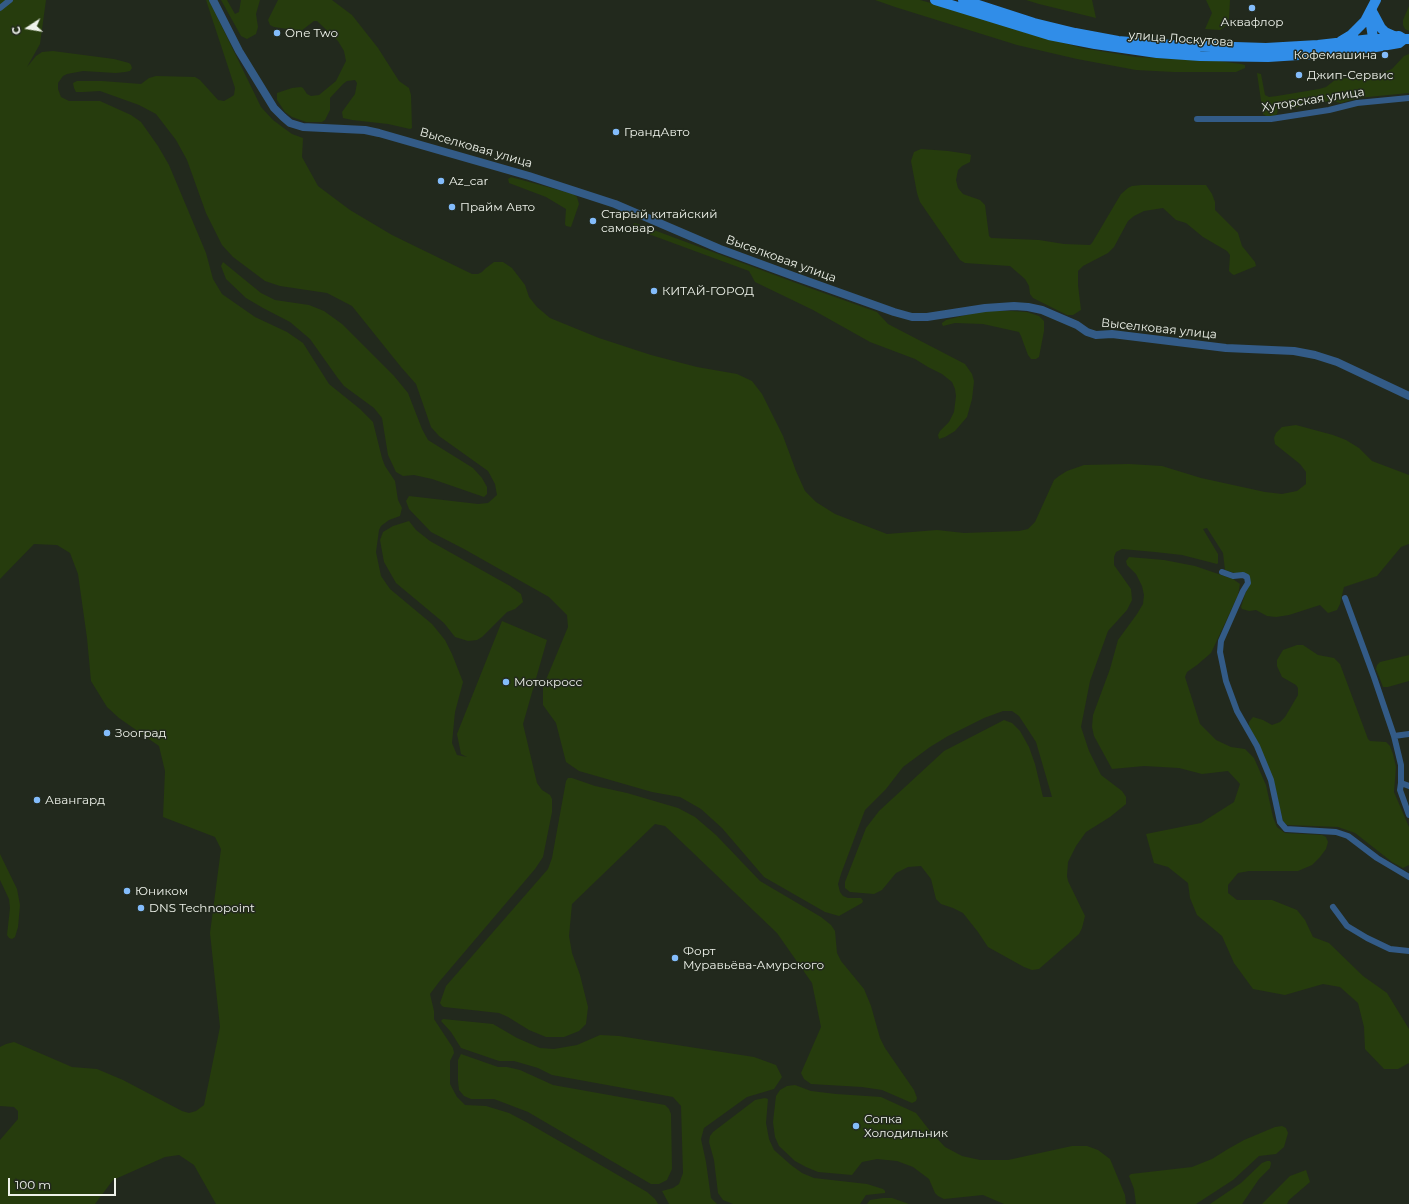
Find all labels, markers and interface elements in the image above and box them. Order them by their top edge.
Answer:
marker: Аквафлор [1247,3,1257,13]
north arrow [8,8,48,48]
place label: Аквафлор [1220,15,1284,29]
text: С [9,25,24,36]
place label: One Two [285,26,338,40]
marker: One Two [272,28,282,38]
street label: улица Лоскутова [1128,28,1234,50]
place label: Кофемашина [1294,48,1377,62]
marker: Кофемашина [1380,50,1390,60]
place label: Джип-Сервис [1307,68,1393,82]
marker: Джип-Сервис [1294,70,1304,80]
street label: Хуторская улица [1261,85,1365,115]
street label: Выселковая улица [418,125,534,171]
place label: ГрандАвто [624,125,690,139]
marker: ГрандАвто [611,127,621,137]
place label: Az_car [449,174,488,188]
marker: Az_car [436,176,446,186]
place label: Прайм Авто [460,200,535,214]
marker: Прайм Авто [447,202,457,212]
place label: Старый китайский самовар [601,207,718,235]
marker: Старый китайский самовар [588,216,598,226]
street label: Выселковая улица [724,232,838,286]
place label: КИТАЙ-ГОРОД [662,284,754,298]
marker: КИТАЙ-ГОРОД [649,286,659,296]
street label: Выселковая улица [1100,316,1218,342]
place label: Мотокросс [514,675,582,689]
marker: Мотокросс [501,677,511,687]
place label: Зооград [115,726,166,740]
marker: Зооград [102,728,112,738]
place label: Авангард [45,793,105,807]
marker: Авангард [32,795,42,805]
place label: Юником [135,884,188,898]
marker: Юником [122,886,132,896]
place label: DNS Technopoint [149,901,255,915]
marker: DNS Technopoint [136,903,146,913]
place label: Форт Муравьёва-Амурского [683,944,824,972]
marker: Форт Муравьёва-Амурского [670,953,680,963]
place label: Сопка Холодильник [864,1112,948,1140]
marker: Сопка Холодильник [851,1121,861,1131]
scale bar [10,1170,118,1196]
text: 100 m [15,1177,51,1192]

